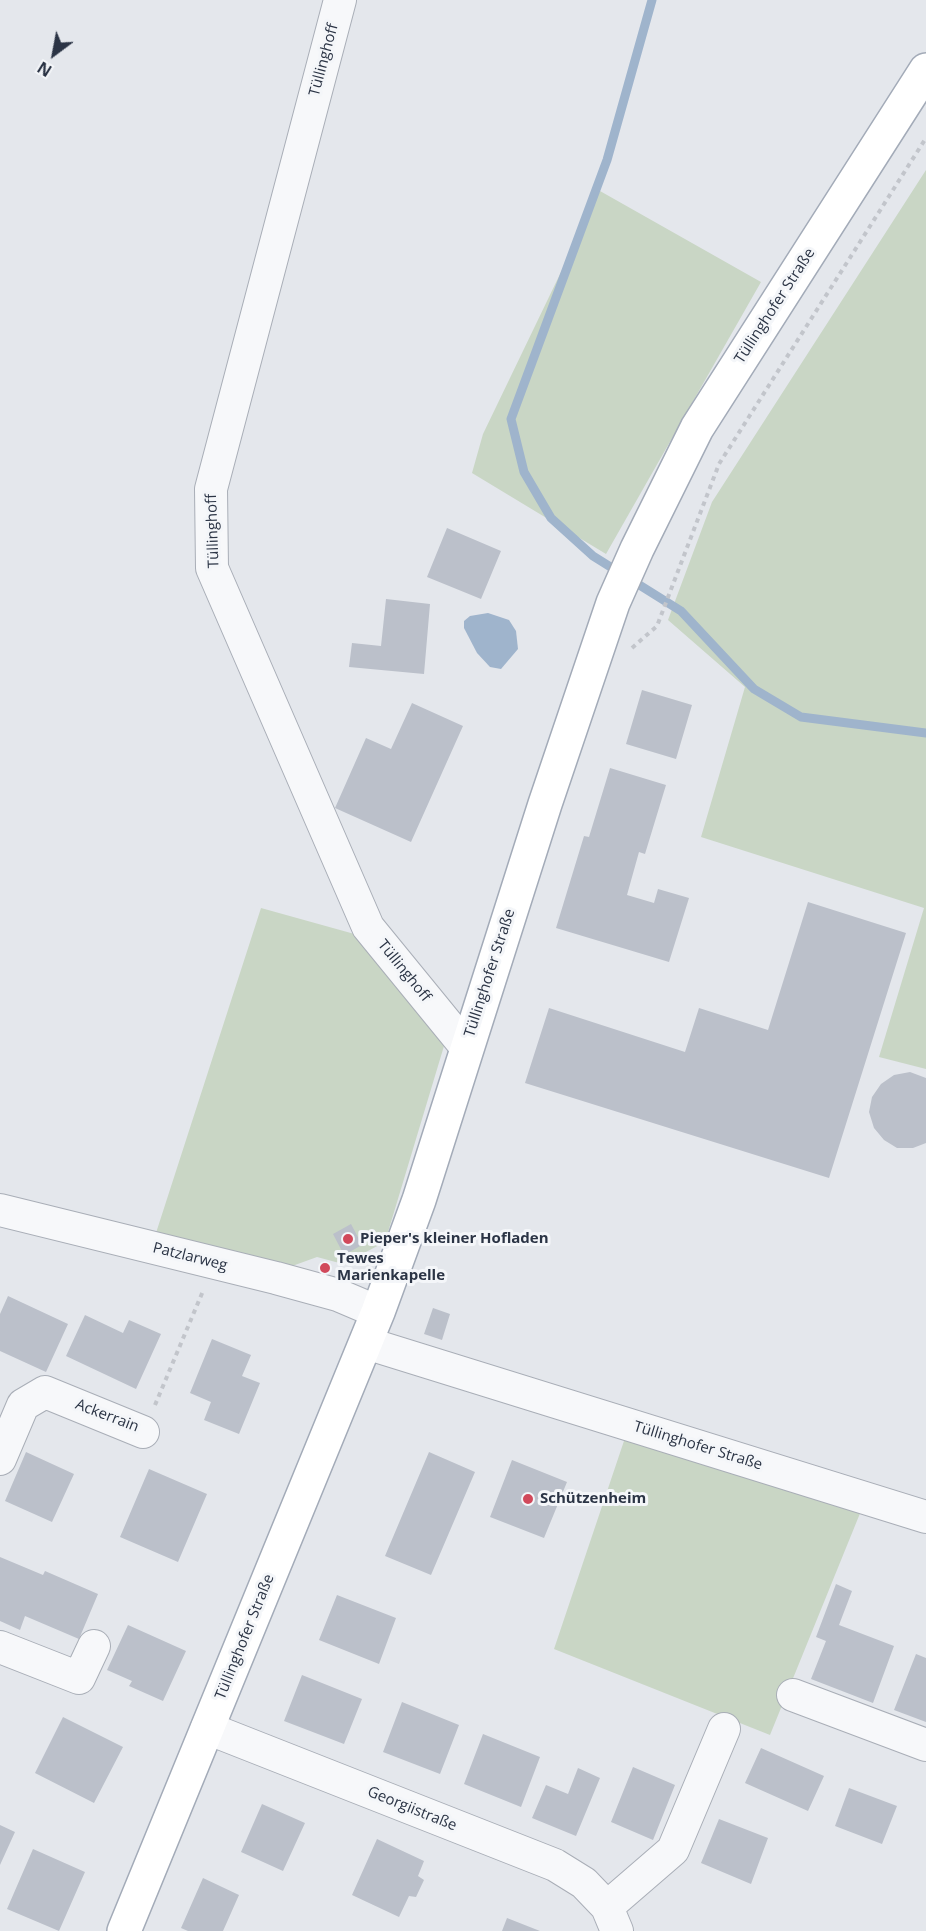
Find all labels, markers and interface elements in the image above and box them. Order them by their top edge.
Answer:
street label: Tüllinghoff [306,22,342,98]
north arrow [24,24,84,84]
text: N [33,56,56,82]
street label: Tüllinghofer Straße [731,245,819,367]
street label: Tüllinghoff [203,493,223,569]
street label: Tüllinghofer Straße [461,907,519,1039]
street label: Tüllinghoff [374,936,434,1006]
place label: Pieper's kleiner Hofladen [360,1230,549,1248]
marker: Pieper's kleiner Hofladen [341,1232,355,1246]
street label: Patzlarweg [151,1239,229,1275]
place label: Tewes Marienkapelle [337,1250,445,1285]
marker: Tewes Marienkapelle [318,1261,332,1275]
street label: Ackerrain [73,1396,141,1436]
street label: Tüllinghofer Straße [631,1418,765,1474]
place label: Schützenheim [540,1490,646,1508]
marker: Schützenheim [521,1492,535,1506]
street label: Tüllinghofer Straße [212,1572,278,1702]
street label: Georgiistraße [365,1783,459,1835]

